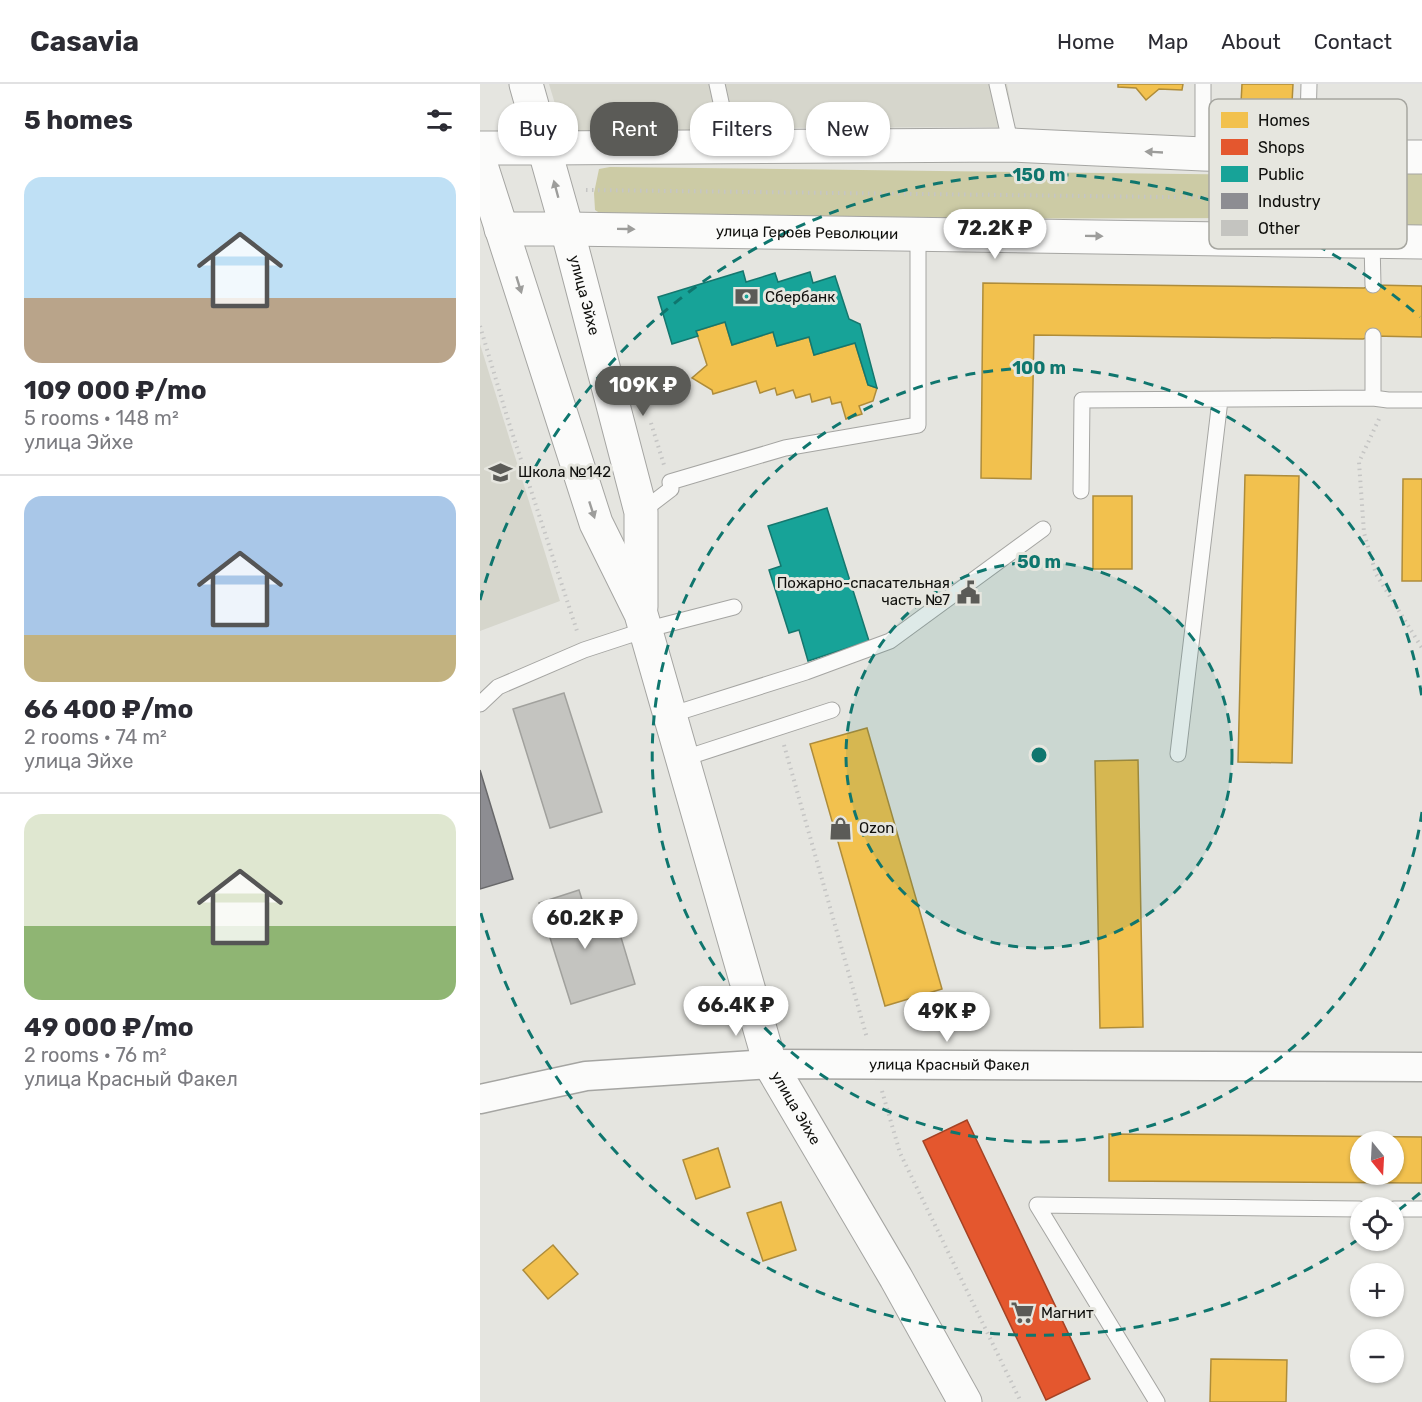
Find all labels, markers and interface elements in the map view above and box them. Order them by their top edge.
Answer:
text: Casavia [30,25,139,58]
text: Home [1057,29,1114,54]
text: Map [1147,29,1188,54]
text: About [1221,29,1281,54]
text: Contact [1314,29,1392,54]
legend [1209,99,1407,249]
chip: Buy [498,102,578,156]
chip: Rent [590,102,678,156]
chip: Filters [690,102,794,156]
chip: New [806,102,890,156]
icon: filters [423,104,456,137]
text: 5 homes [24,105,133,136]
text: Homes [1258,111,1310,130]
text: Shops [1258,138,1305,157]
one-way arrow [1144,147,1163,157]
text: 150 m [1012,164,1066,186]
text: Public [1258,165,1304,184]
one-way arrow [551,179,561,198]
text: Industry [1258,192,1321,211]
pin: 72.2K ₽ [940,209,1050,260]
icon: home [186,216,294,324]
text: 72.2K ₽ [958,216,1033,240]
text: Other [1258,219,1300,238]
street label: улица Героев Революции [716,222,898,243]
one-way arrow [616,224,635,234]
one-way arrow [1084,232,1103,241]
street label: улица Эйхе [565,253,603,337]
one-way arrow [515,276,524,294]
bank icon: Сбербанк [734,284,760,310]
place label: Сбербанк [765,288,835,306]
text: 100 m [1012,357,1066,379]
pin: 109K ₽ [594,366,692,417]
text: 109K ₽ [609,373,677,397]
text: 109 000 ₽/mo [24,375,207,406]
text: 5 rooms · 148 m² [24,406,179,430]
text: улица Эйхе [24,430,133,454]
school or university icon: Школа №142 [487,459,513,485]
place label: Школа №142 [518,463,611,481]
one-way arrow [587,501,597,519]
icon: home [186,535,294,643]
text: 50 m [1017,551,1061,573]
place label: Пожарно-спасательная часть №7 [777,574,950,609]
public building icon: Пожарно-спасательная часть №7 [955,579,981,605]
text: 66 400 ₽/mo [24,694,193,725]
text: 2 rooms · 74 m² [24,725,167,749]
centre of rings [1029,745,1049,765]
text: улица Эйхе [24,749,133,773]
shop icon: Ozon [828,815,854,841]
place label: Ozon [859,819,894,837]
icon: home [186,853,294,961]
pin: 60.2K ₽ [530,899,640,950]
text: 60.2K ₽ [546,906,624,930]
pin: 66.4K ₽ [681,986,791,1037]
pin: 49K ₽ [905,992,989,1043]
text: 66.4K ₽ [697,993,775,1017]
text: 49K ₽ [918,999,976,1023]
text: 49 000 ₽/mo [24,1012,194,1043]
text: 2 rooms · 76 m² [24,1043,167,1067]
street label: улица Красный Факел [869,1055,1029,1074]
text: улица Красный Факел [24,1067,238,1091]
street label: улица Эйхе [767,1068,825,1148]
north arrow [1350,1131,1404,1185]
map controls [1350,1131,1404,1383]
button: locate [1350,1197,1404,1251]
button: + [1350,1263,1404,1317]
supermarket icon: Магнит [1010,1300,1036,1326]
place label: Магнит [1041,1304,1094,1322]
button: − [1350,1329,1404,1383]

